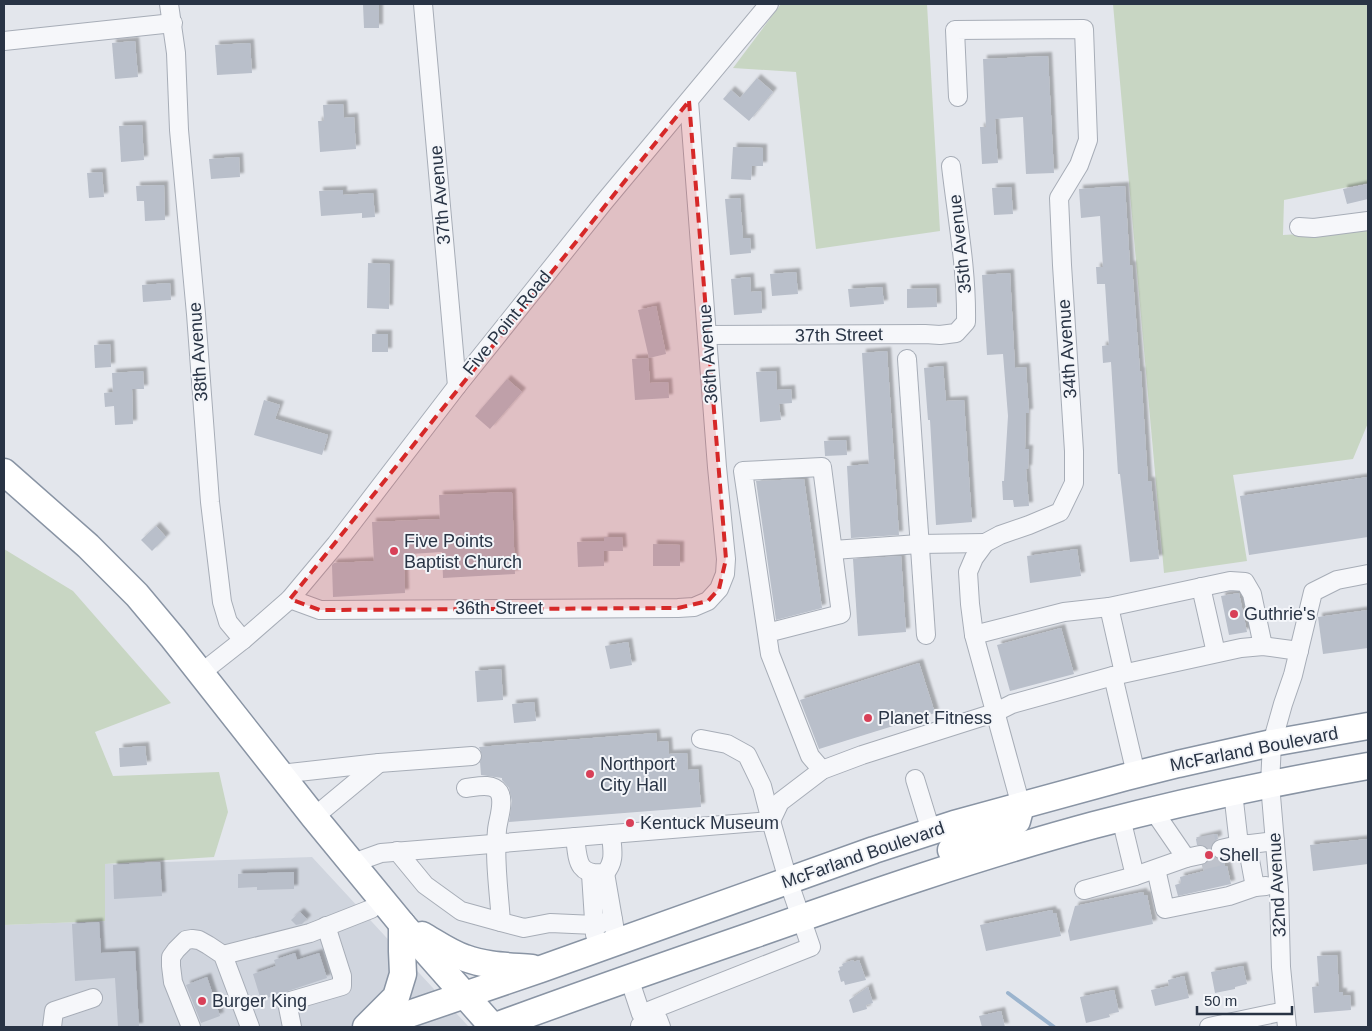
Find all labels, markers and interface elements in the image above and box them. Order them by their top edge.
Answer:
street label: 37th Avenue [426,144,454,246]
street label: 35th Avenue [945,193,975,295]
street label: Five Point Road [459,267,555,379]
street label: 34th Avenue [1054,299,1080,399]
street label: 38th Avenue [185,302,211,402]
street label: 36th Avenue [695,304,721,404]
street label: 37th Street [795,324,883,346]
place label: Five Points Baptist Church [404,531,522,572]
marker: Five Points Baptist Church [388,545,400,557]
street label: 36th Street [455,598,543,618]
place label: Guthrie's [1244,604,1315,624]
marker: Guthrie's [1228,608,1240,620]
place label: Planet Fitness [878,708,992,728]
marker: Planet Fitness [862,712,874,724]
street label: McFarland Boulevard [1168,723,1340,775]
place label: Northport City Hall [600,754,675,795]
marker: Northport City Hall [584,768,596,780]
place label: Kentuck Museum [640,813,779,833]
marker: Kentuck Museum [624,817,636,829]
street label: McFarland Boulevard [779,818,947,892]
street label: 32nd Avenue [1264,832,1290,938]
place label: Shell [1219,845,1259,865]
marker: Shell [1203,849,1215,861]
scale bar [1197,984,1292,1016]
place label: Burger King [212,991,307,1011]
text: 50 m [1204,992,1237,1009]
marker: Burger King [196,995,208,1007]

